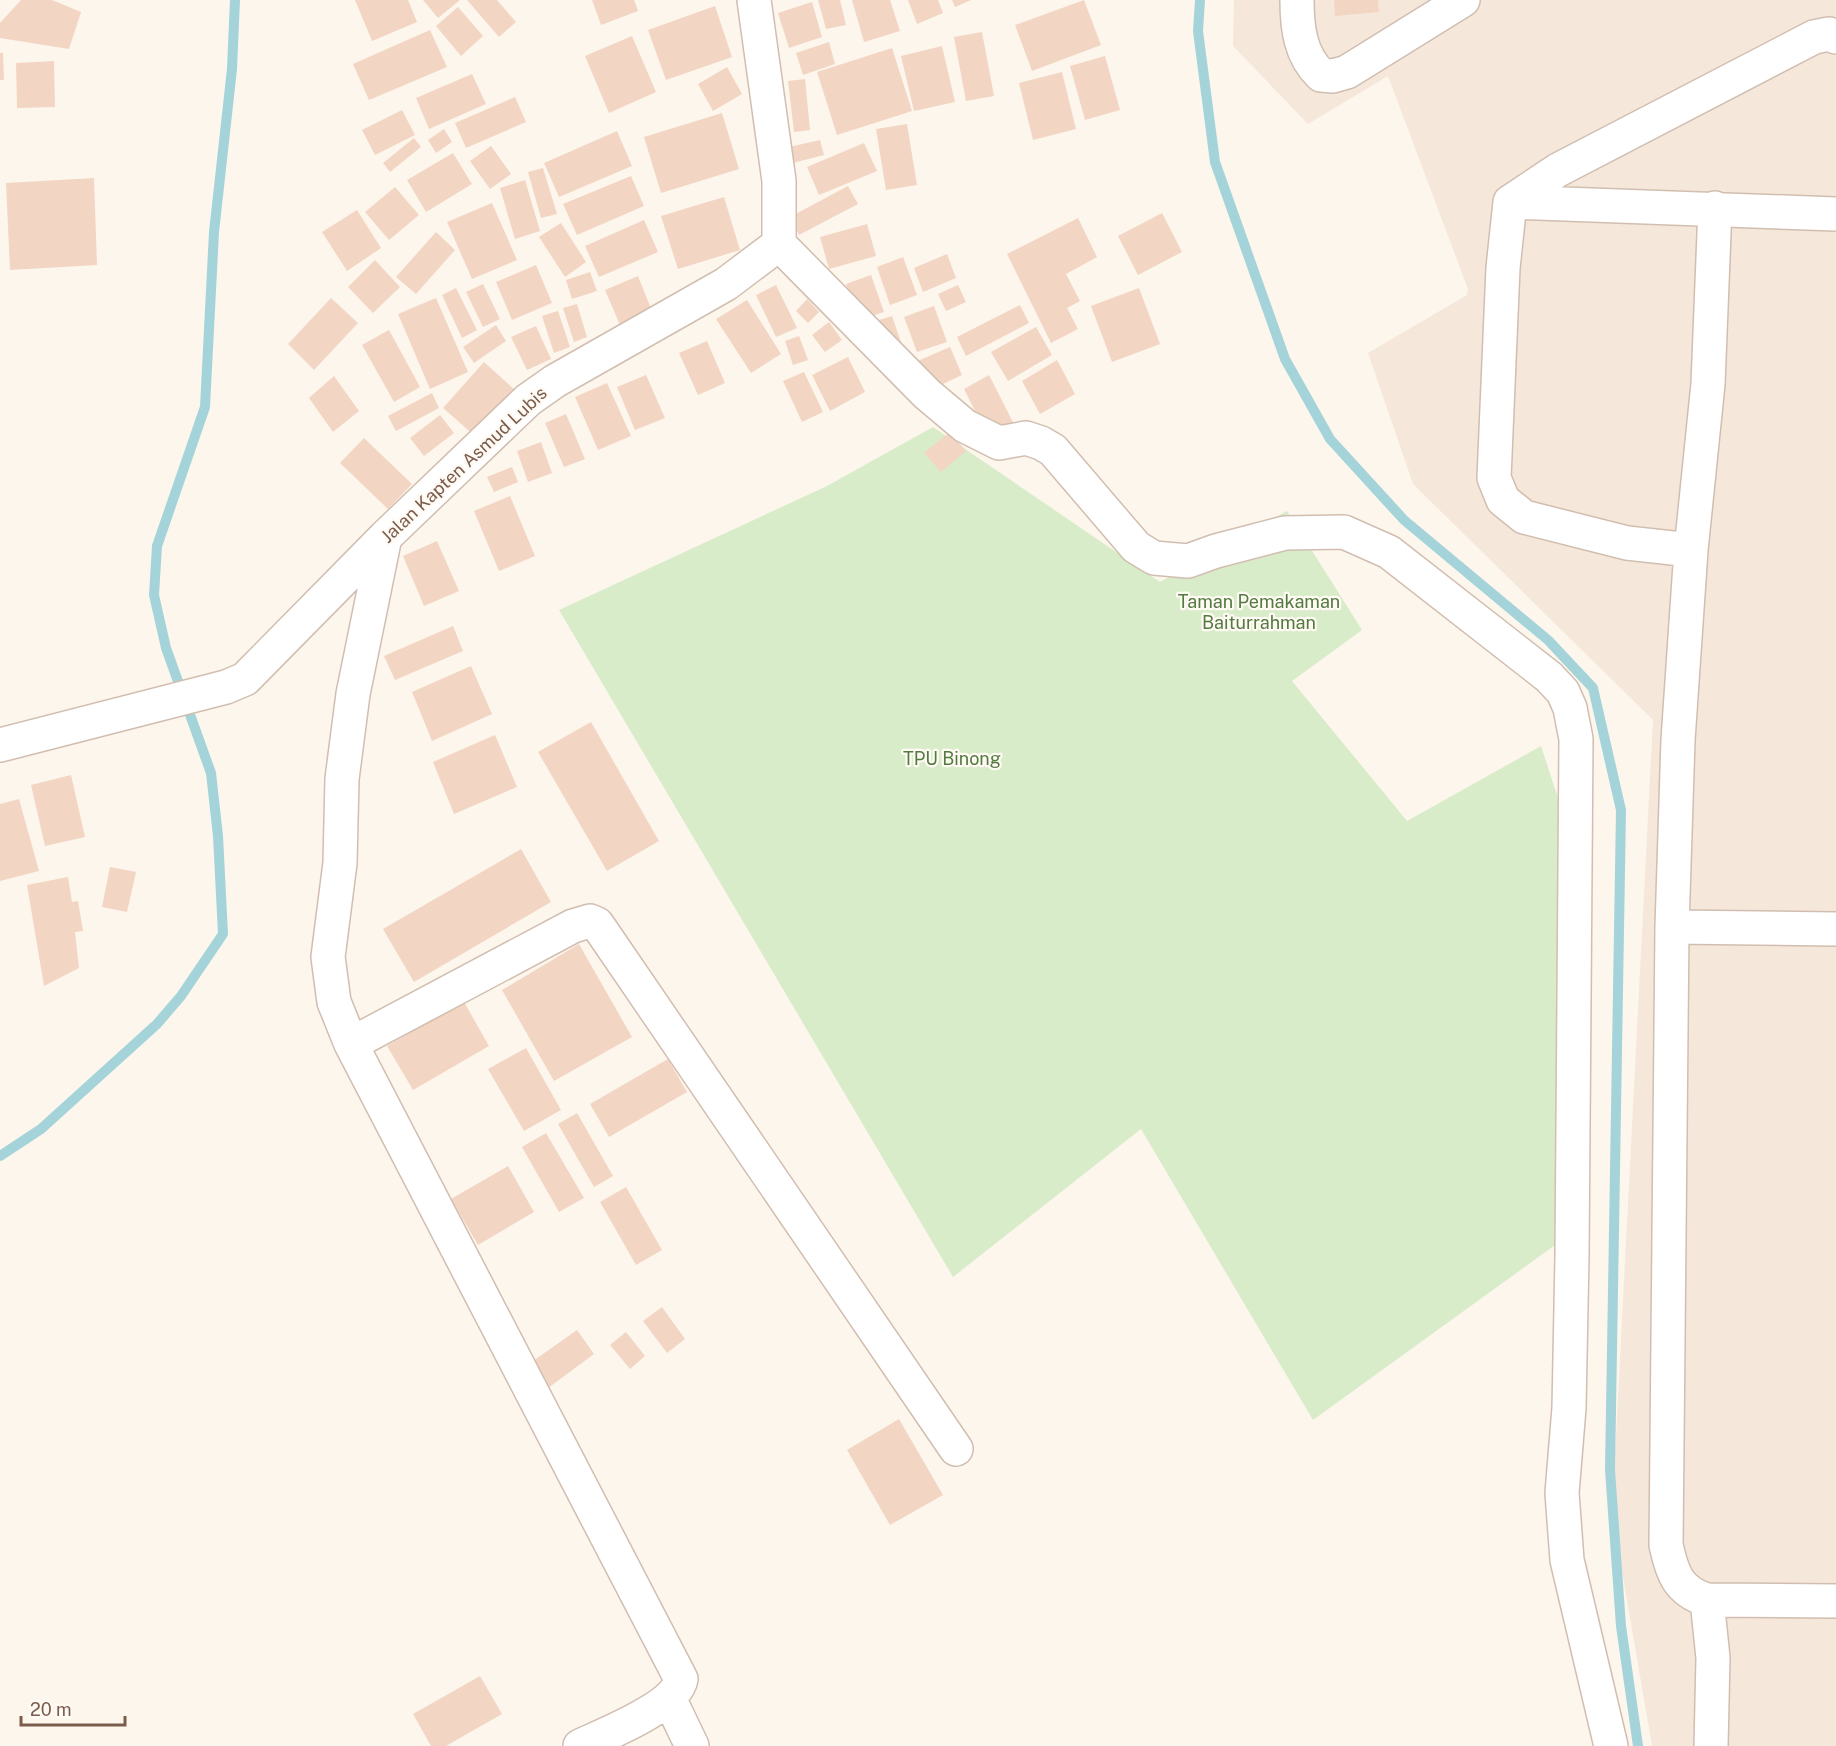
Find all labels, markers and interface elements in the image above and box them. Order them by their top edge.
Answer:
street label: Jalan Kapten Asmud Lubis [376,382,551,547]
park label: Taman Pemakaman Baiturrahman [1178,591,1340,633]
park label: TPU Binong [903,748,1001,769]
scale bar [21,1689,124,1727]
text: 20 m [30,1699,72,1720]

